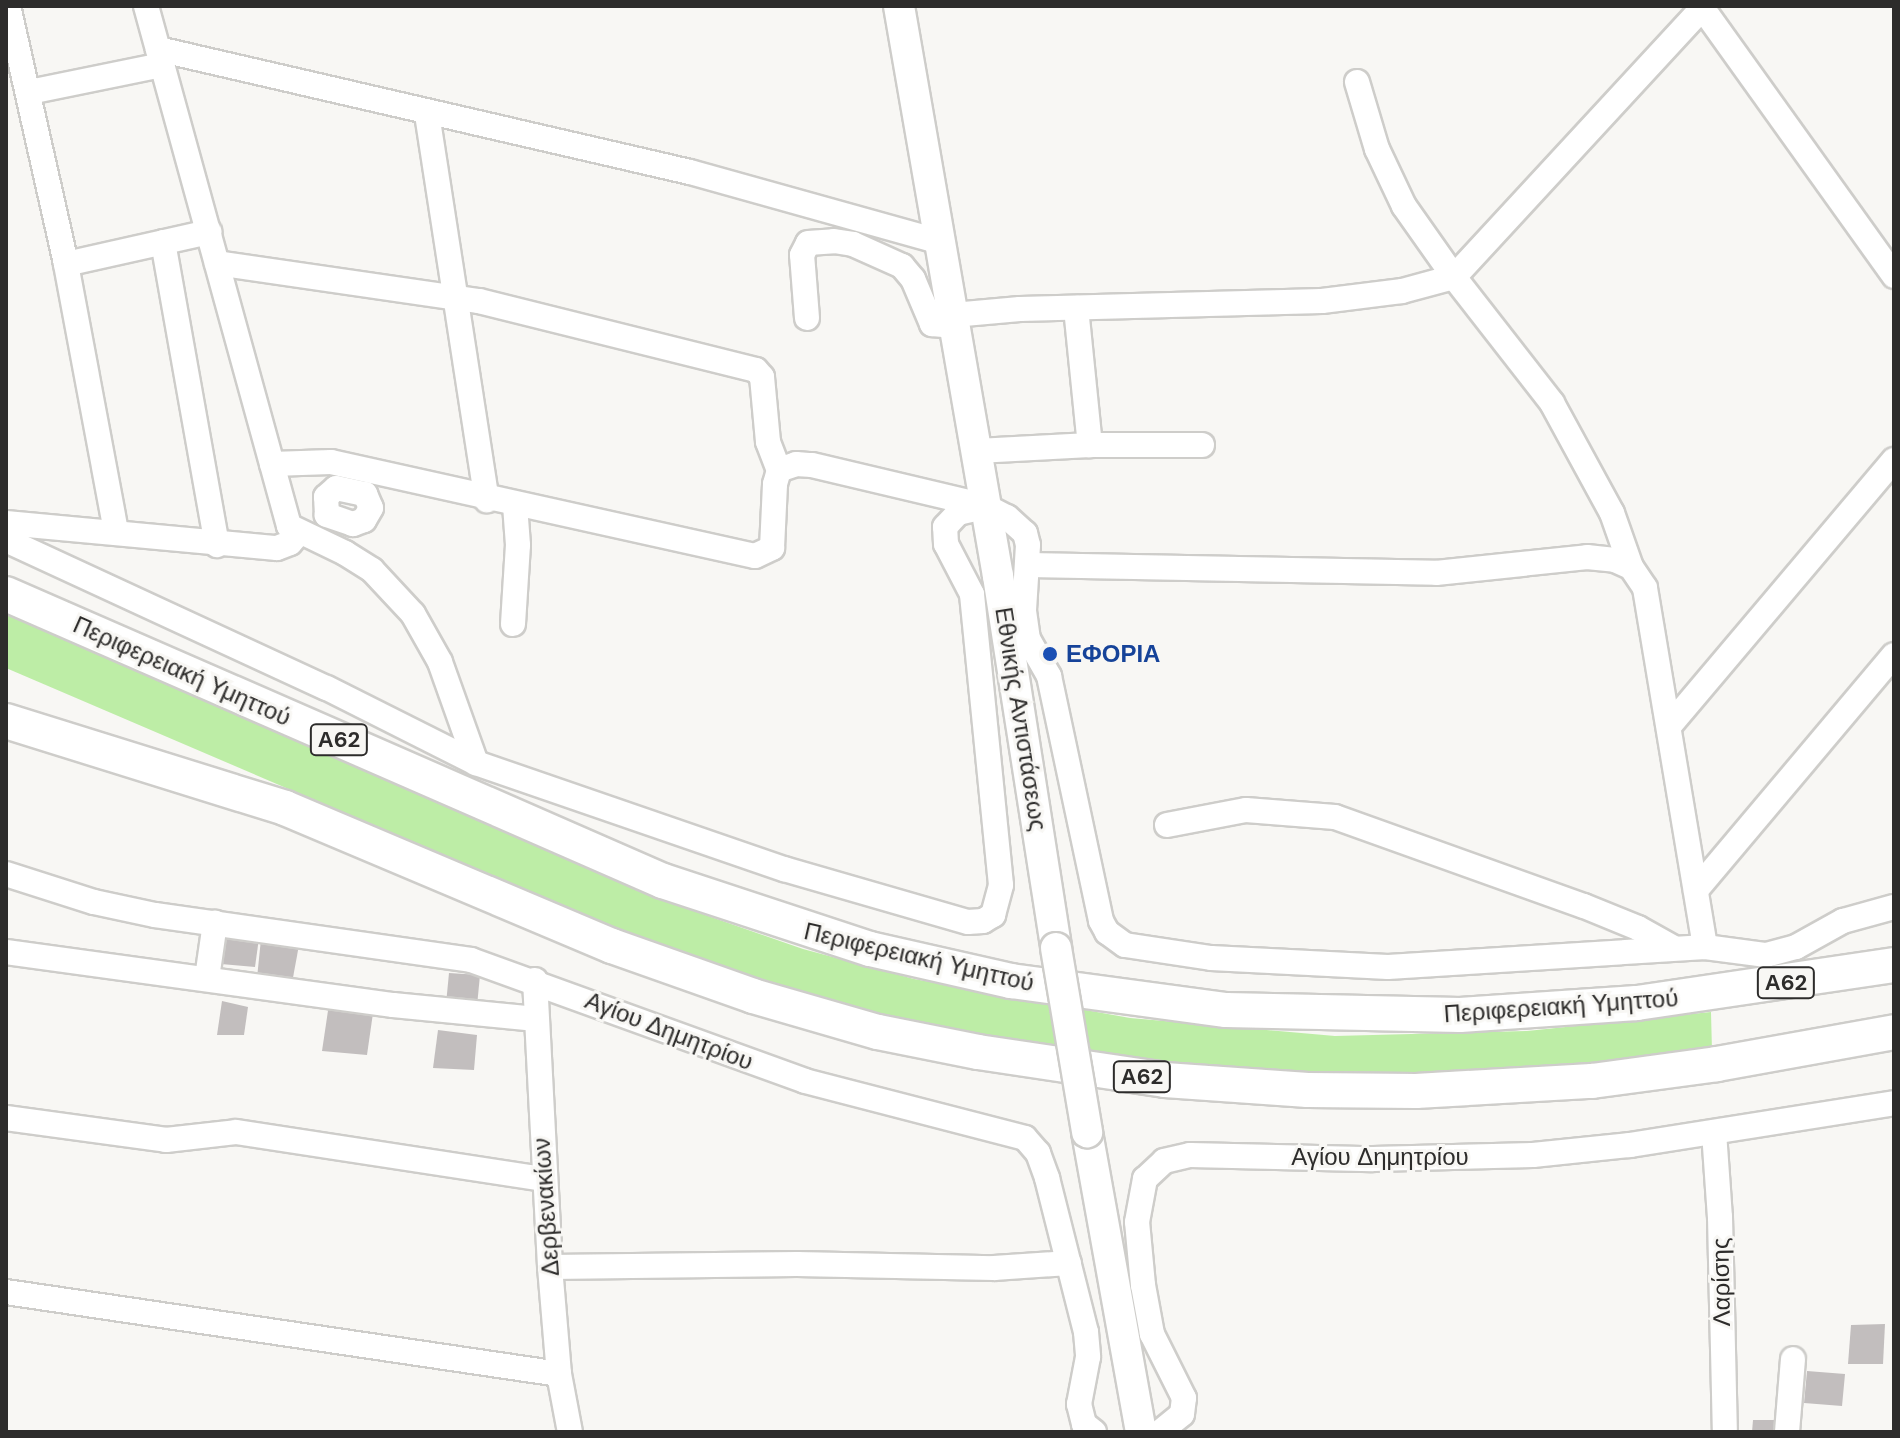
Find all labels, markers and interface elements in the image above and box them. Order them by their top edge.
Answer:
street label: Εθνικής Αντιστάσεως [989,605,1053,833]
street label: Περιφερειακή Υμηττού [69,610,295,732]
place label: ΕΦΟΡΙΑ [1066,640,1160,668]
marker: ΕΦΟΡΙΑ [1041,645,1059,663]
road number: Α62 [309,722,369,758]
street label: Περιφερειακή Υμηττού [801,917,1037,997]
road number: Α62 [1756,965,1816,1001]
street label: Περιφερειακή Υμηττού [1443,983,1679,1029]
street label: Αγίου Δημητρίου [581,986,757,1076]
road number: Α62 [1112,1059,1172,1095]
street label: Δερβενακίων [527,1137,565,1277]
street label: Αγίου Δημητρίου [1291,1143,1469,1171]
street label: Λαρίσης [1706,1237,1736,1327]

